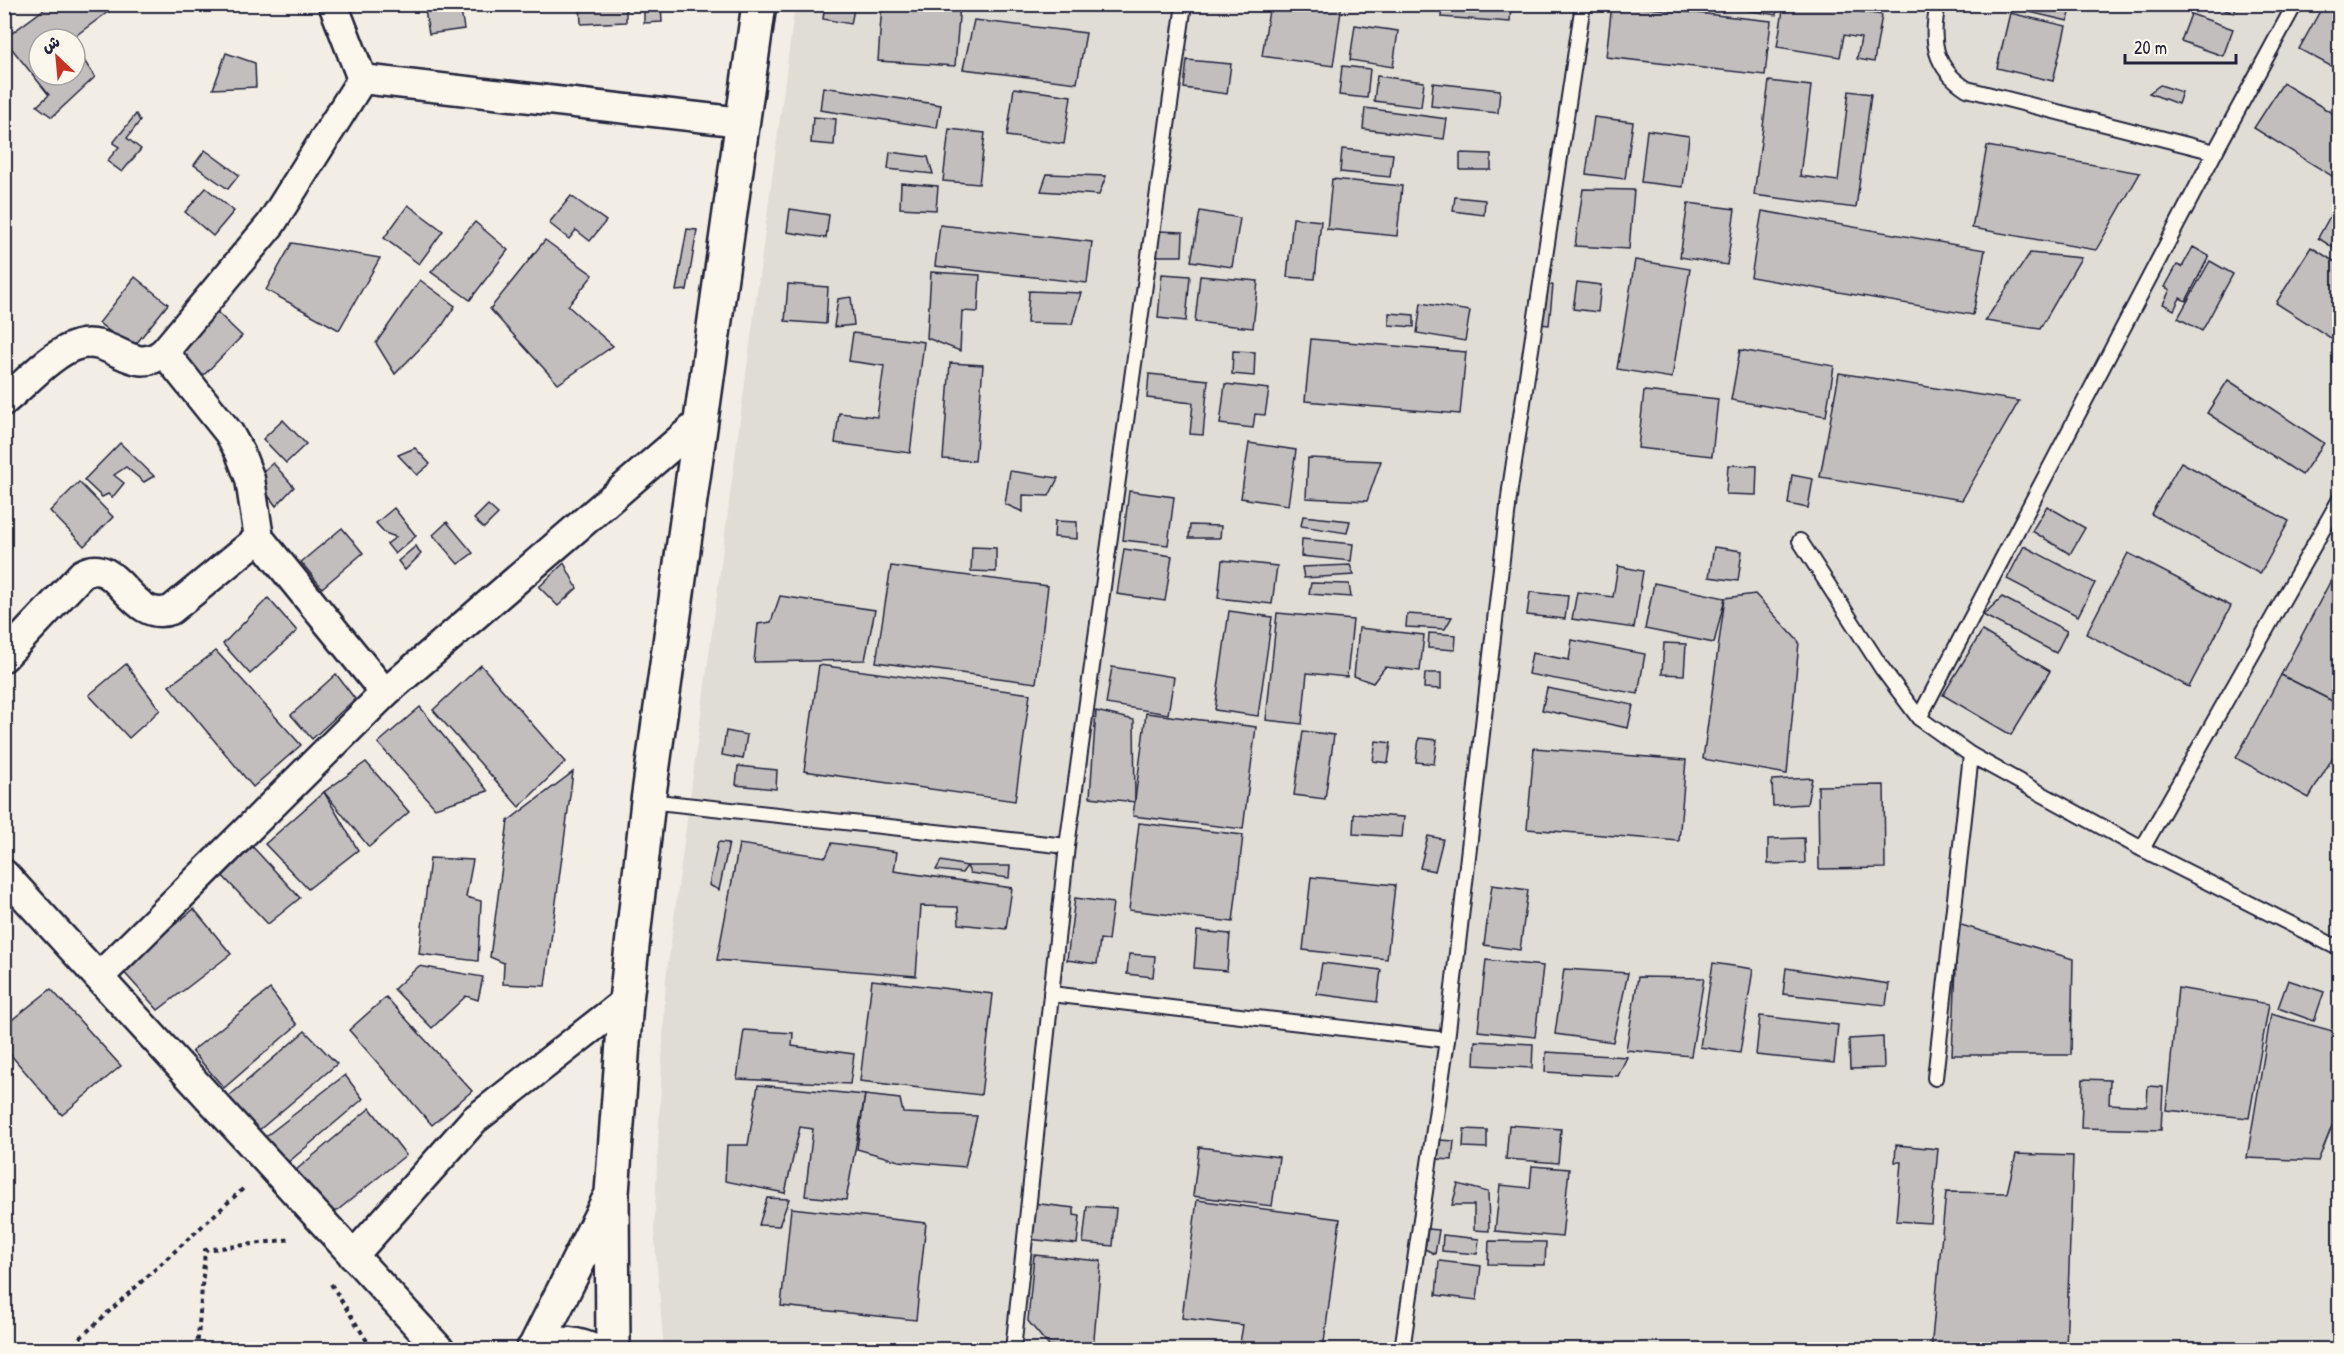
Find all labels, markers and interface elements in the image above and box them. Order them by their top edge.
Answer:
north arrow [27,27,87,87]
scale bar [2125,27,2236,65]
text: ش [38,30,63,57]
text: 20 m [2134,35,2167,60]

